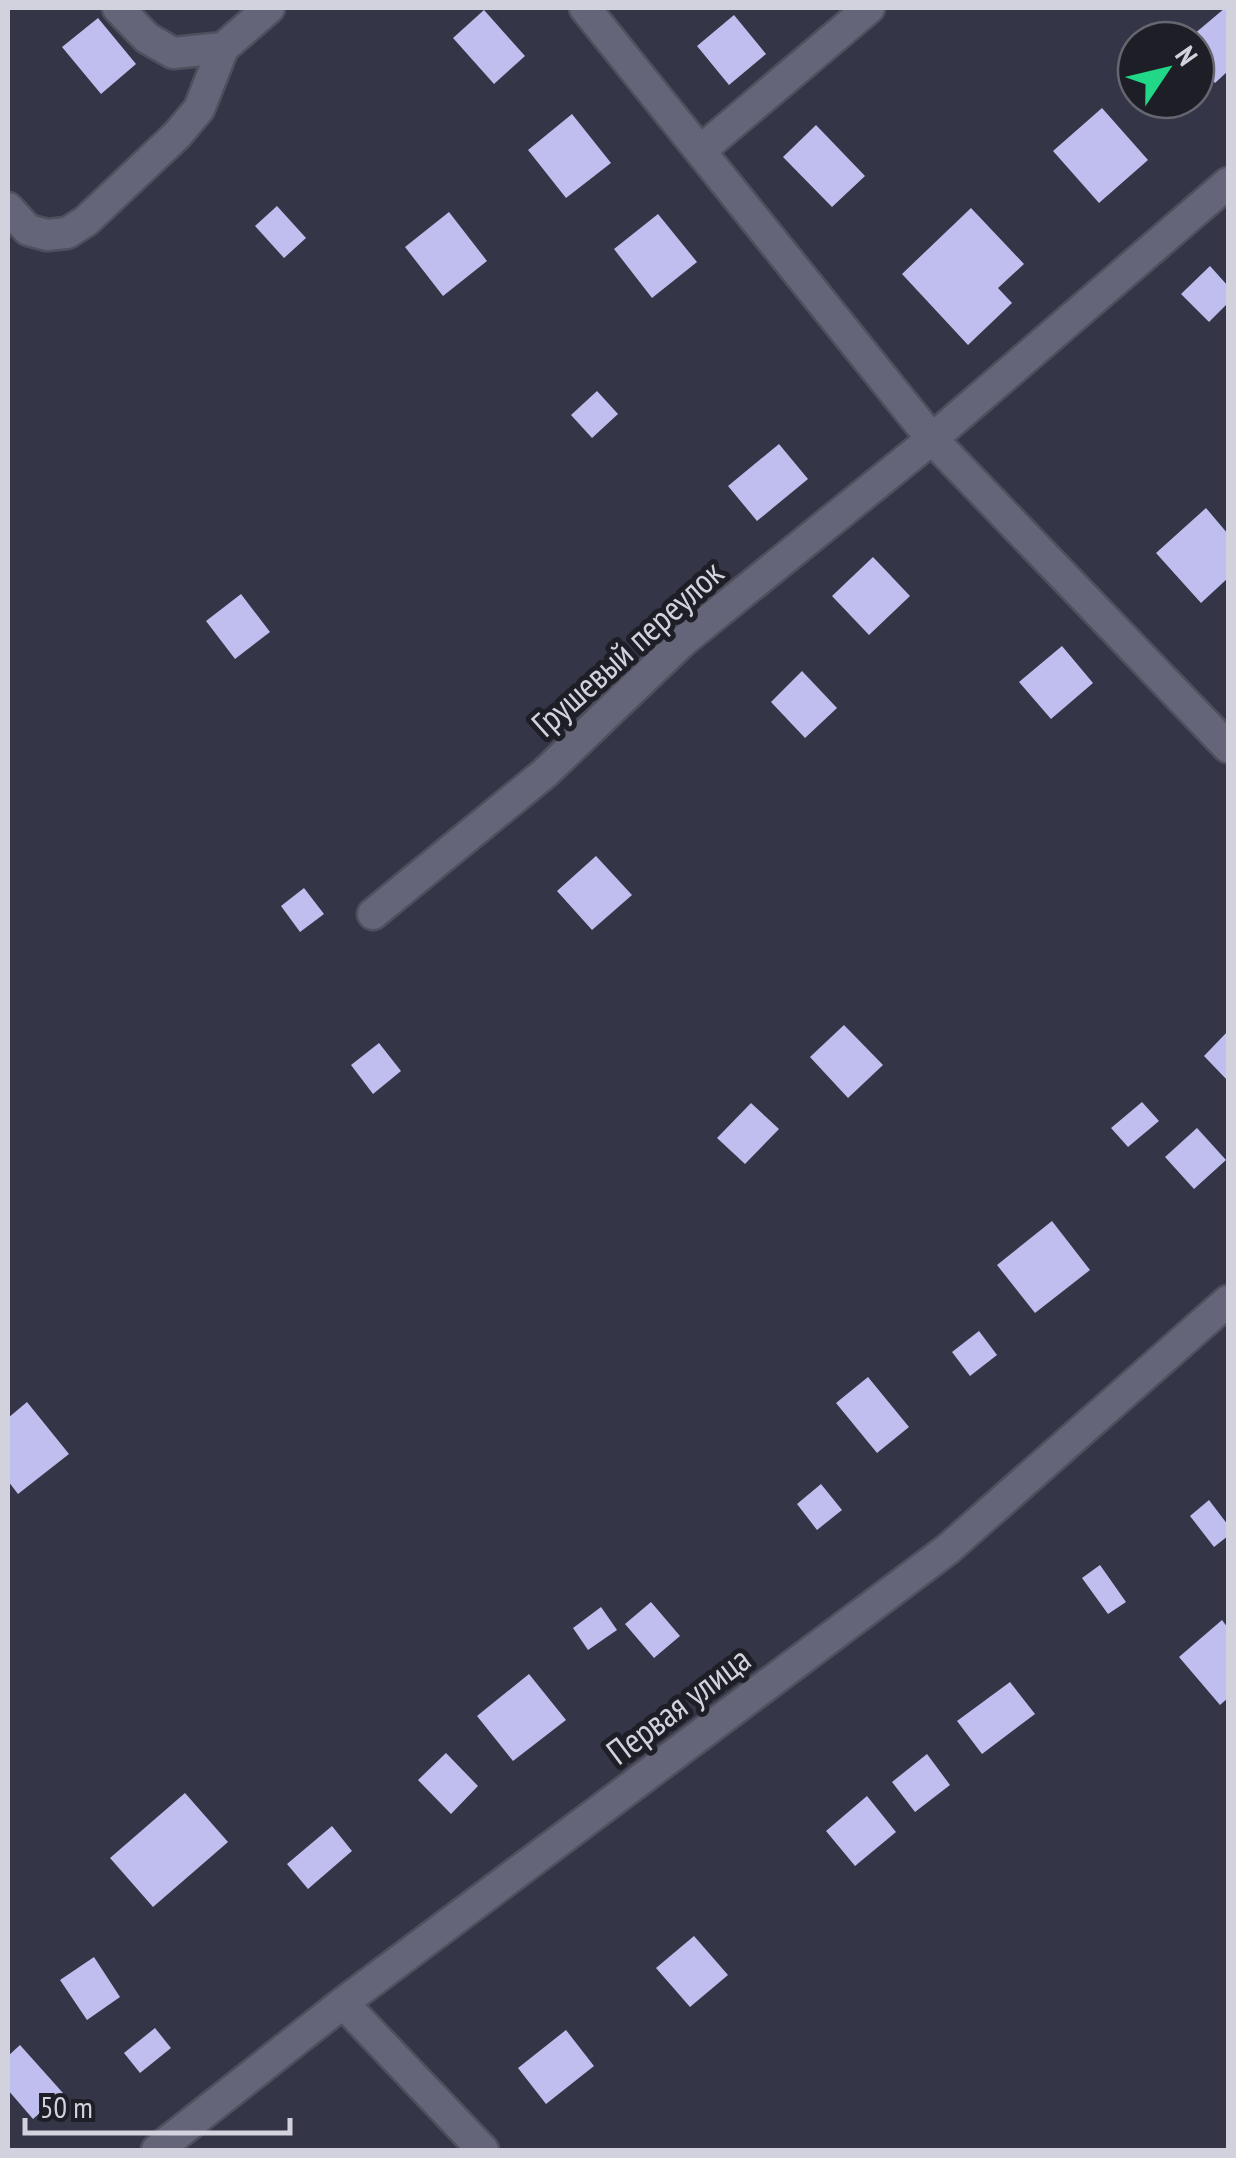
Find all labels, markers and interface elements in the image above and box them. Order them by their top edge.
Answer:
north arrow [1116,20,1216,120]
text: N [1167,39,1206,72]
street label: Грушевый переулок [521,549,733,746]
street label: Первая улица [597,1636,759,1774]
scale bar [25,2073,290,2135]
text: 50 m [40,2087,93,2126]

